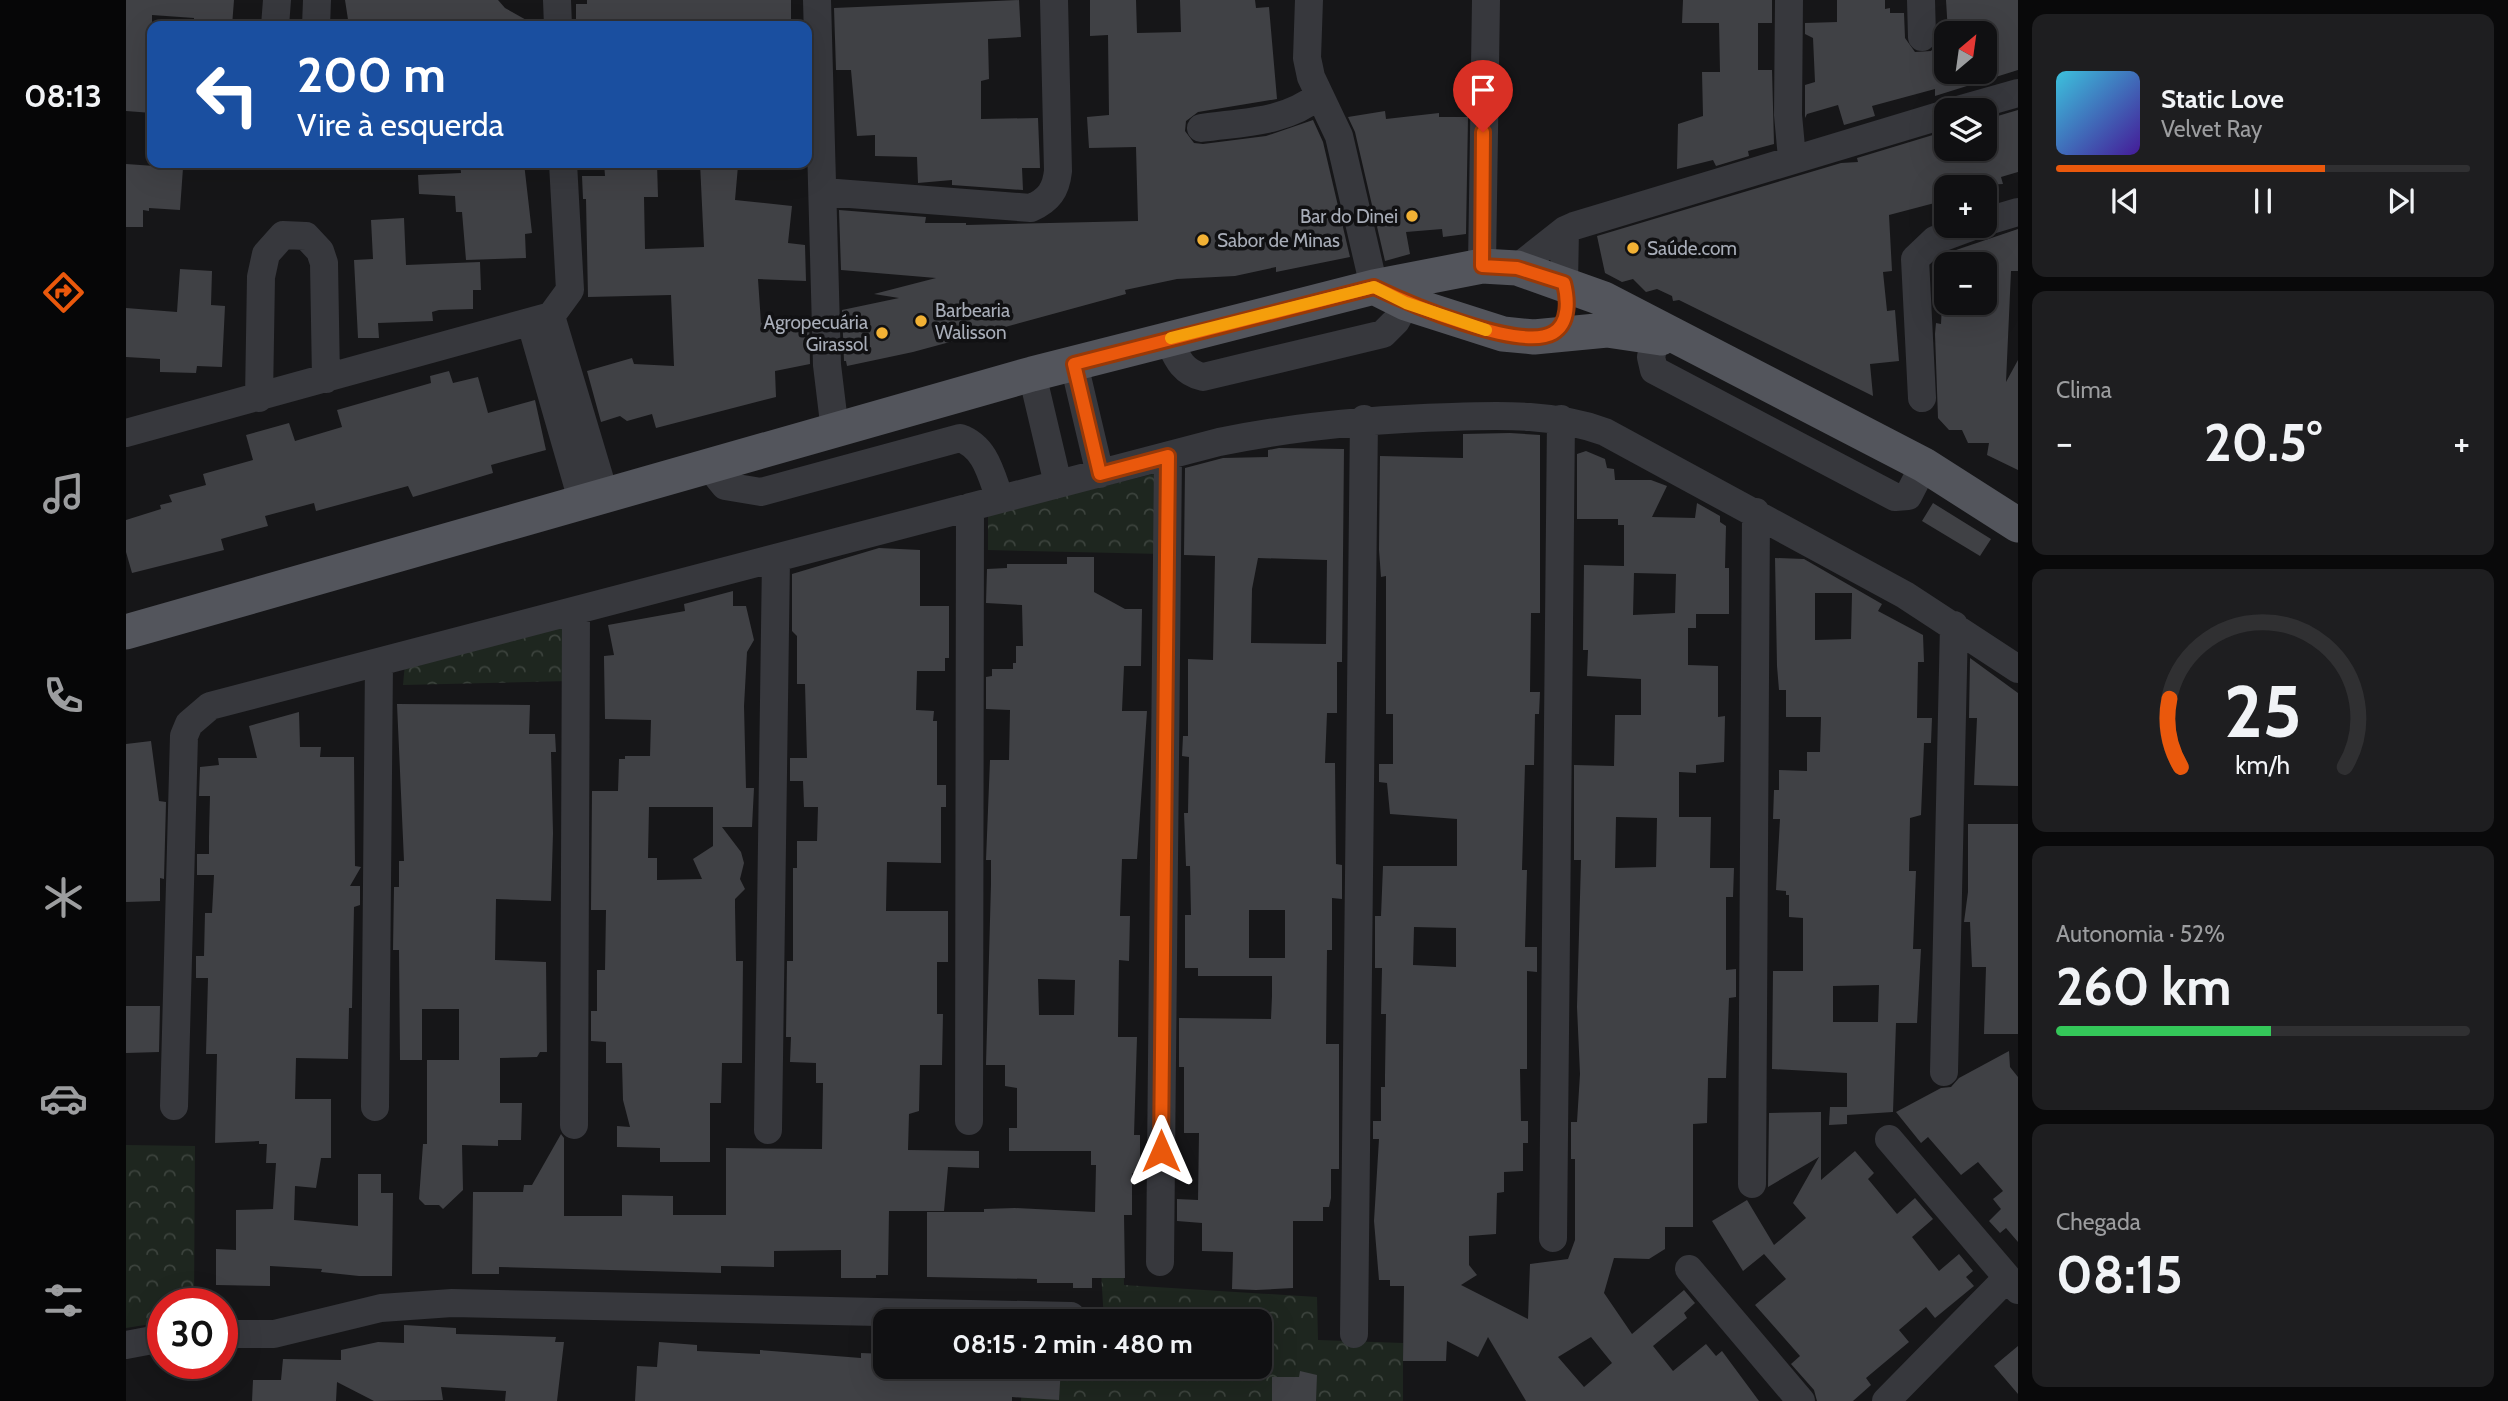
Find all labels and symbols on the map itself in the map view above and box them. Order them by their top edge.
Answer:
north arrow [1934,21,1997,84]
pin [1453,60,1513,132]
place label: Bar do Dinei [1300,205,1398,228]
marker: Bar do Dinei [1404,208,1420,224]
place label: Sabor de Minas [1217,229,1340,252]
marker: Sabor de Minas [1195,232,1211,248]
place label: Saúde.com [1647,237,1737,260]
marker: Saúde.com [1625,240,1641,256]
place label: Barbearia Walisson [935,299,1010,344]
place label: Agropecuária Girassol [764,311,869,356]
marker: Barbearia Walisson [913,313,929,329]
marker: Agropecuária Girassol [874,325,890,341]
position arrow [1124,1114,1198,1188]
speed limit sign: 30 [147,1288,238,1379]

